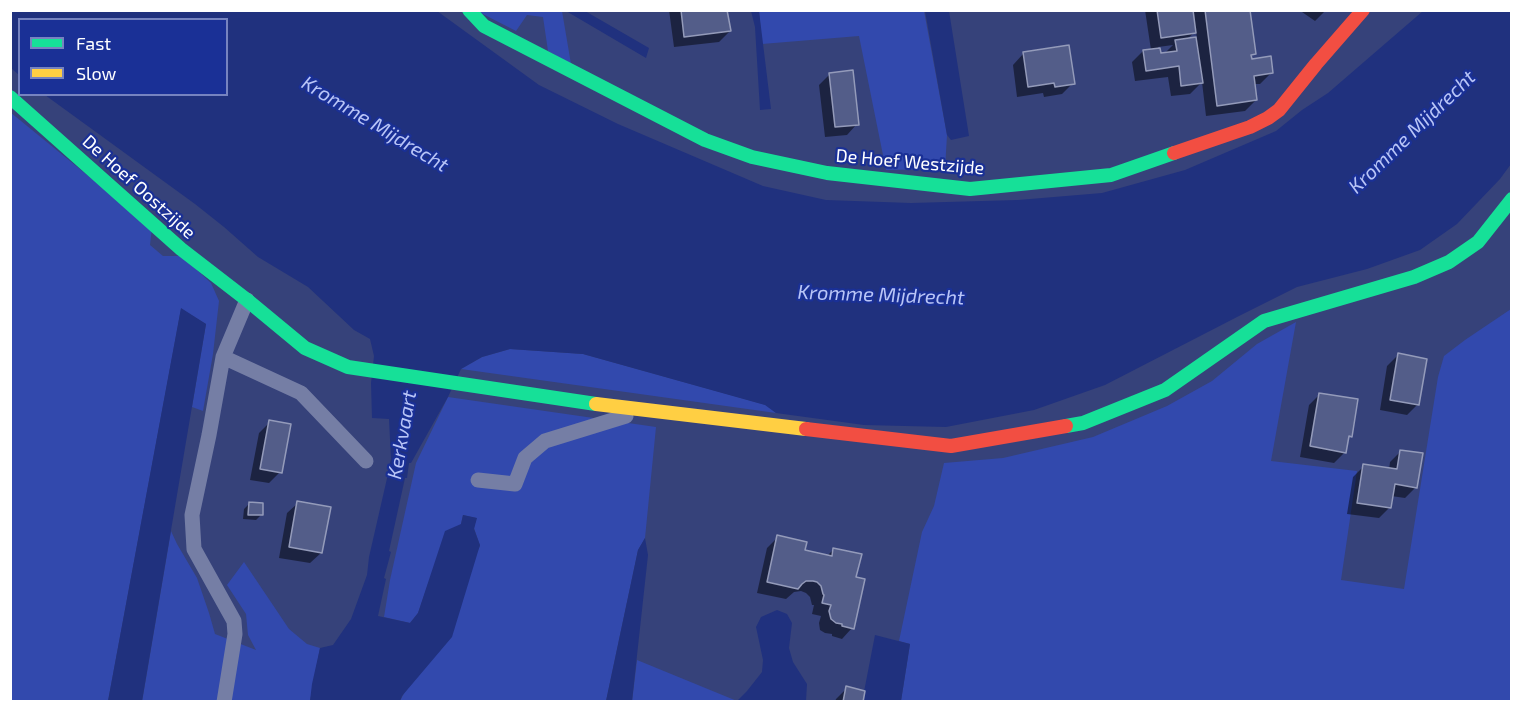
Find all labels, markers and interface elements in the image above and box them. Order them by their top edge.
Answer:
legend [18,18,228,96]
text: Fast [76,32,111,54]
text: Slow [76,62,116,84]
water label: Kromme Mijdrecht [1344,65,1480,199]
water label: Kromme Mijdrecht [297,71,453,177]
street label: De Hoef Oostzijde [78,131,200,243]
street label: De Hoef Westzijde [835,145,985,179]
water label: Kromme Mijdrecht [797,280,965,310]
water label: Kerkvaart [382,389,422,481]

